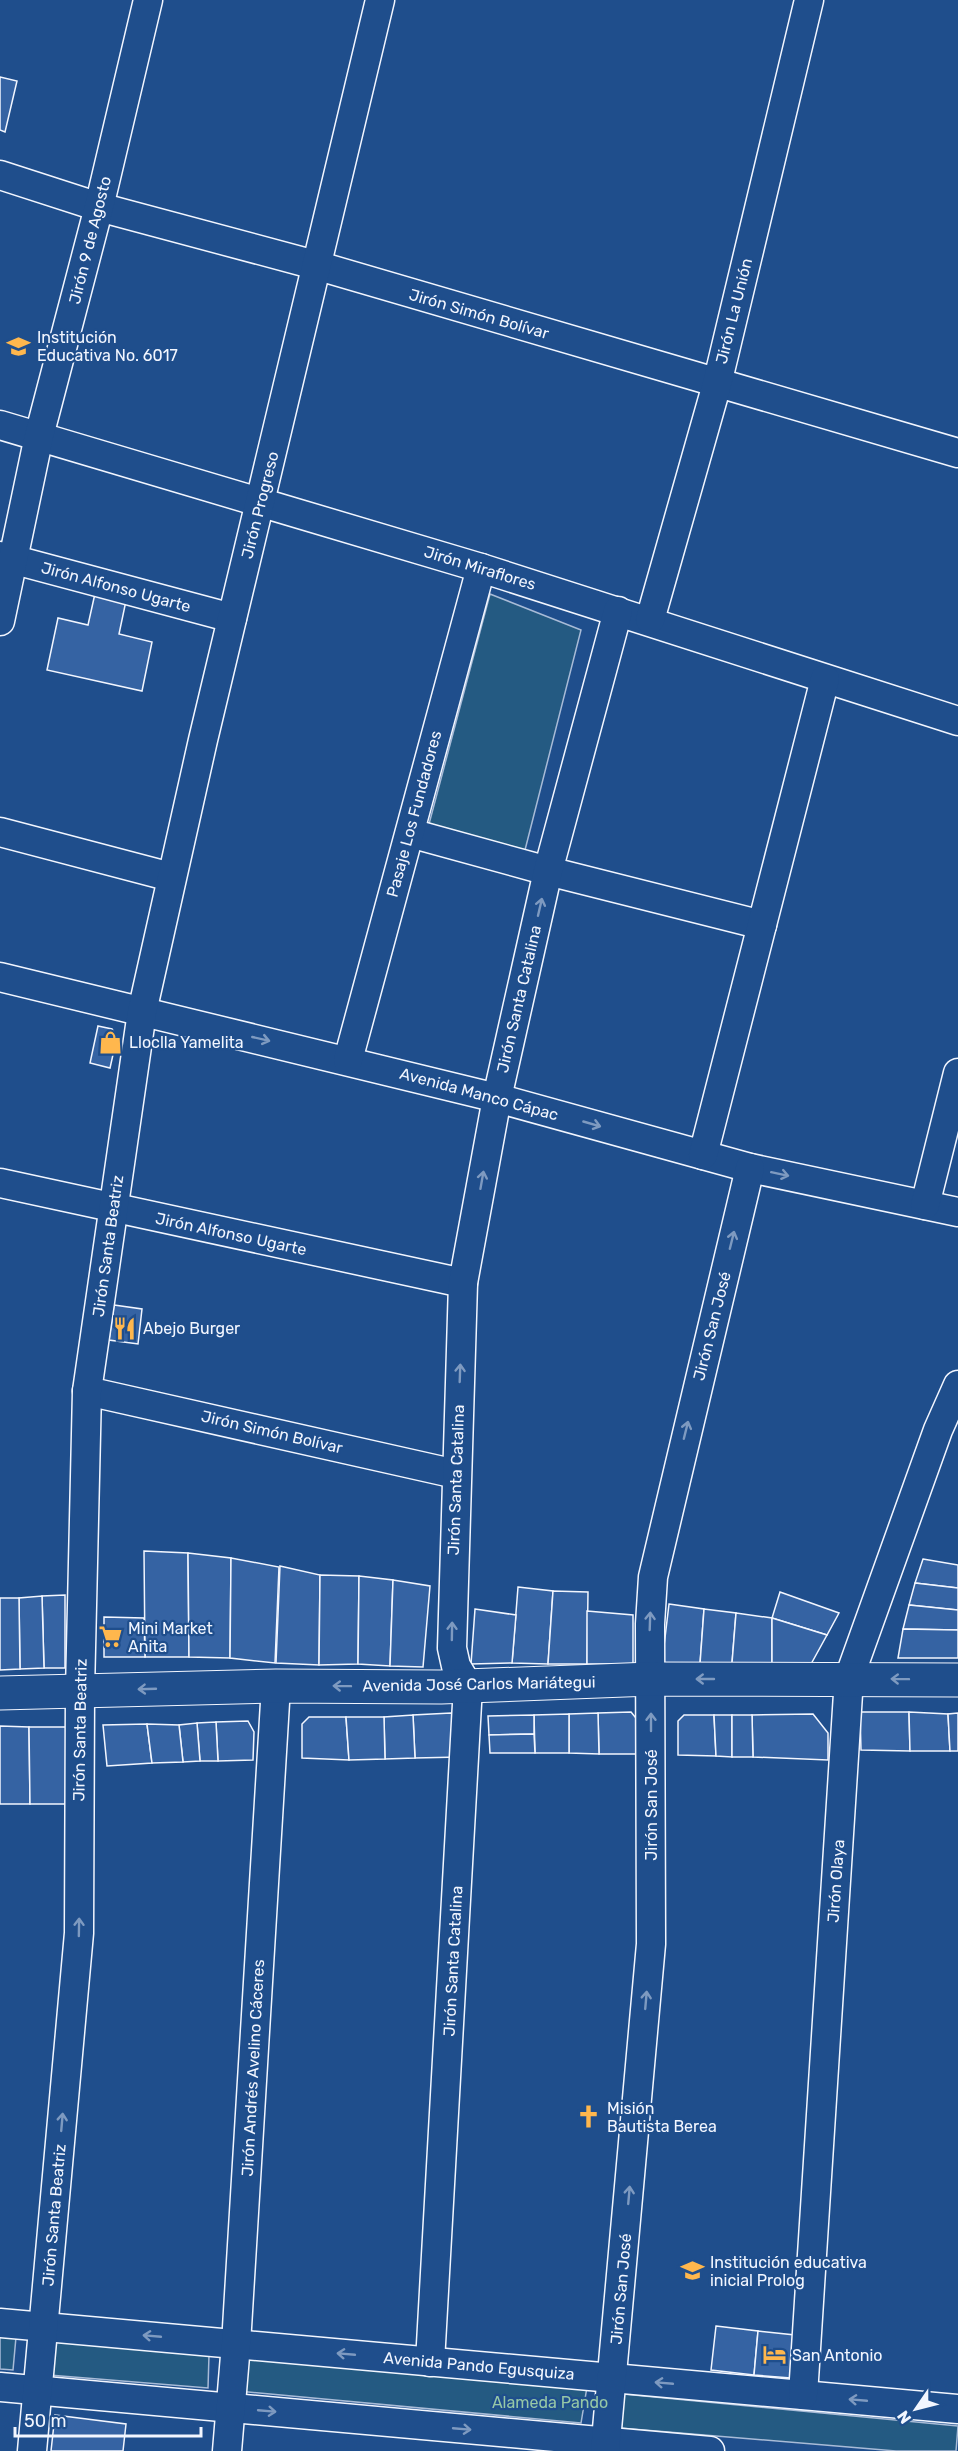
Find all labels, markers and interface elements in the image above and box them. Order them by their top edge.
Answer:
street label: Jirón 9 de Agosto [65,174,115,306]
street label: Jirón La Unión [712,256,756,366]
street label: Jirón Simón Bolívar [407,285,551,343]
place label: Institución Educativa No. 6017 [37,328,178,365]
school or university icon: Institución Educativa No. 6017 [6,333,32,359]
street label: Jirón Progreso [237,449,283,561]
street label: Jirón Miraflores [422,542,538,594]
street label: Jirón Alfonso Ugarte [39,558,193,616]
street label: Pasaje Los Fundadores [383,729,445,899]
one-way arrow [534,898,546,917]
street label: Jirón Santa Catalina [493,923,545,1075]
shop icon: Lloclla Yamelita [98,1029,124,1055]
place label: Lloclla Yamelita [129,1033,244,1052]
one-way arrow [251,1034,270,1046]
street label: Avenida Manco Cápac [398,1064,561,1124]
one-way arrow [582,1119,601,1130]
one-way arrow [770,1169,790,1180]
one-way arrow [477,1171,488,1190]
street label: Jirón Santa Beatriz [89,1174,127,1318]
street label: Jirón Alfonso Ugarte [154,1209,308,1259]
one-way arrow [727,1231,739,1250]
street label: Jirón San José [689,1270,735,1382]
restaurant icon: Abejo Burger [112,1315,138,1341]
place label: Abejo Burger [143,1319,240,1338]
one-way arrow [454,1364,465,1384]
street label: Jirón Santa Catalina [444,1404,468,1556]
street label: Jirón Simón Bolívar [199,1406,345,1458]
one-way arrow [681,1421,693,1440]
one-way arrow [645,1611,656,1631]
place label: Mini Market Anita [128,1619,213,1656]
one-way arrow [447,1622,458,1642]
supermarket icon: Mini Market Anita [97,1624,123,1650]
street label: Jirón Santa Beatriz [69,1658,91,1802]
street label: Avenida José Carlos Mariátegui [362,1672,596,1696]
one-way arrow [695,1673,715,1685]
one-way arrow [890,1673,910,1685]
one-way arrow [332,1680,352,1692]
one-way arrow [137,1683,157,1695]
one-way arrow [645,1712,657,1732]
street label: Jirón San José [642,1749,661,1861]
street label: Jirón Olaya [824,1839,848,1923]
street label: Jirón Santa Catalina [440,1885,466,2037]
one-way arrow [73,1918,84,1938]
street label: Jirón Andrés Avelino Cáceres [238,1959,268,2177]
one-way arrow [641,1991,652,2011]
place label: Misión Bautista Berea [607,2099,717,2136]
church icon: Misión Bautista Berea [576,2104,602,2130]
one-way arrow [57,2112,68,2132]
street label: Jirón Santa Beatriz [38,2143,70,2287]
one-way arrow [624,2185,635,2205]
street label: Jirón San José [607,2233,635,2345]
place label: Institución educativa inicial Prolog [710,2253,867,2290]
school or university icon: Institución educativa inicial Prolog [679,2258,705,2284]
one-way arrow [142,2330,162,2341]
hotel icon: San Antonio [761,2342,787,2368]
place label: San Antonio [792,2346,882,2365]
one-way arrow [336,2348,356,2359]
street label: Avenida Pando Egusquiza [383,2348,575,2384]
one-way arrow [654,2377,674,2388]
north arrow [886,2379,946,2439]
park label: Alameda Pando [492,2393,608,2412]
one-way arrow [848,2394,868,2405]
scale bar [15,2400,201,2438]
one-way arrow [257,2406,277,2417]
text: N [893,2407,915,2427]
text: 50 m [24,2410,67,2432]
one-way arrow [451,2424,471,2435]

